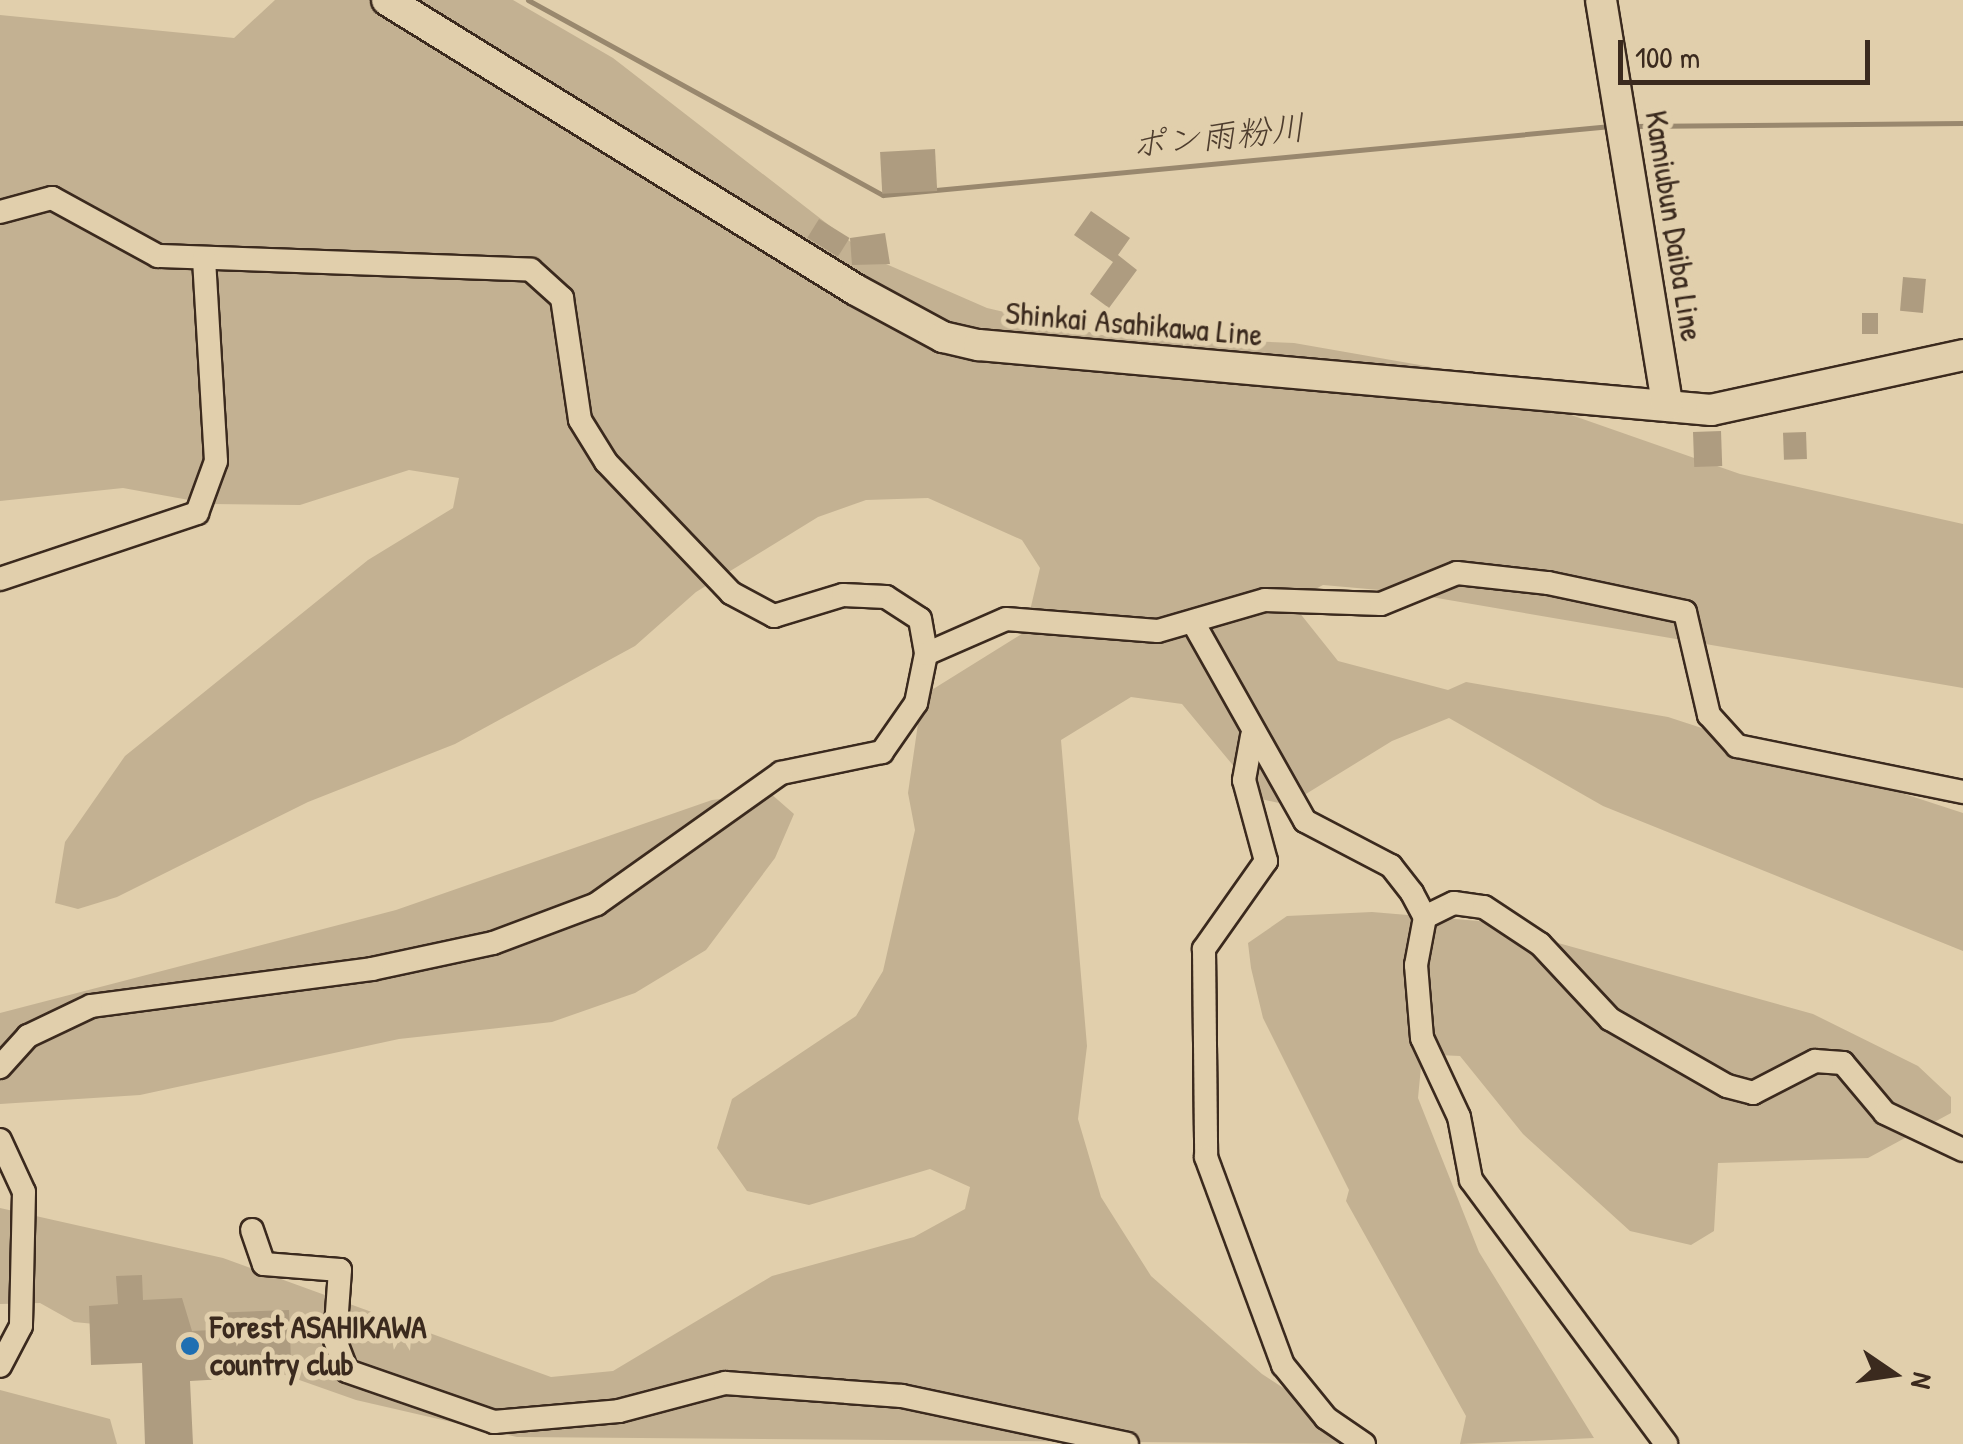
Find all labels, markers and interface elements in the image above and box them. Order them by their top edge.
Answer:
scale bar [1623,20,1876,82]
text: 100 m [1635,37,1700,77]
water label: ポン雨粉川 [1129,106,1307,166]
street label: Kamiubun Daiba Line [1637,108,1711,344]
street label: Shinkai Asahikawa Line [1004,294,1264,354]
place label: Forest ASAHIKAWA country club [210,1309,427,1384]
north arrow [1843,1324,1943,1424]
marker: Forest ASAHIKAWA country club [179,1335,201,1357]
text: N [1902,1369,1942,1392]

